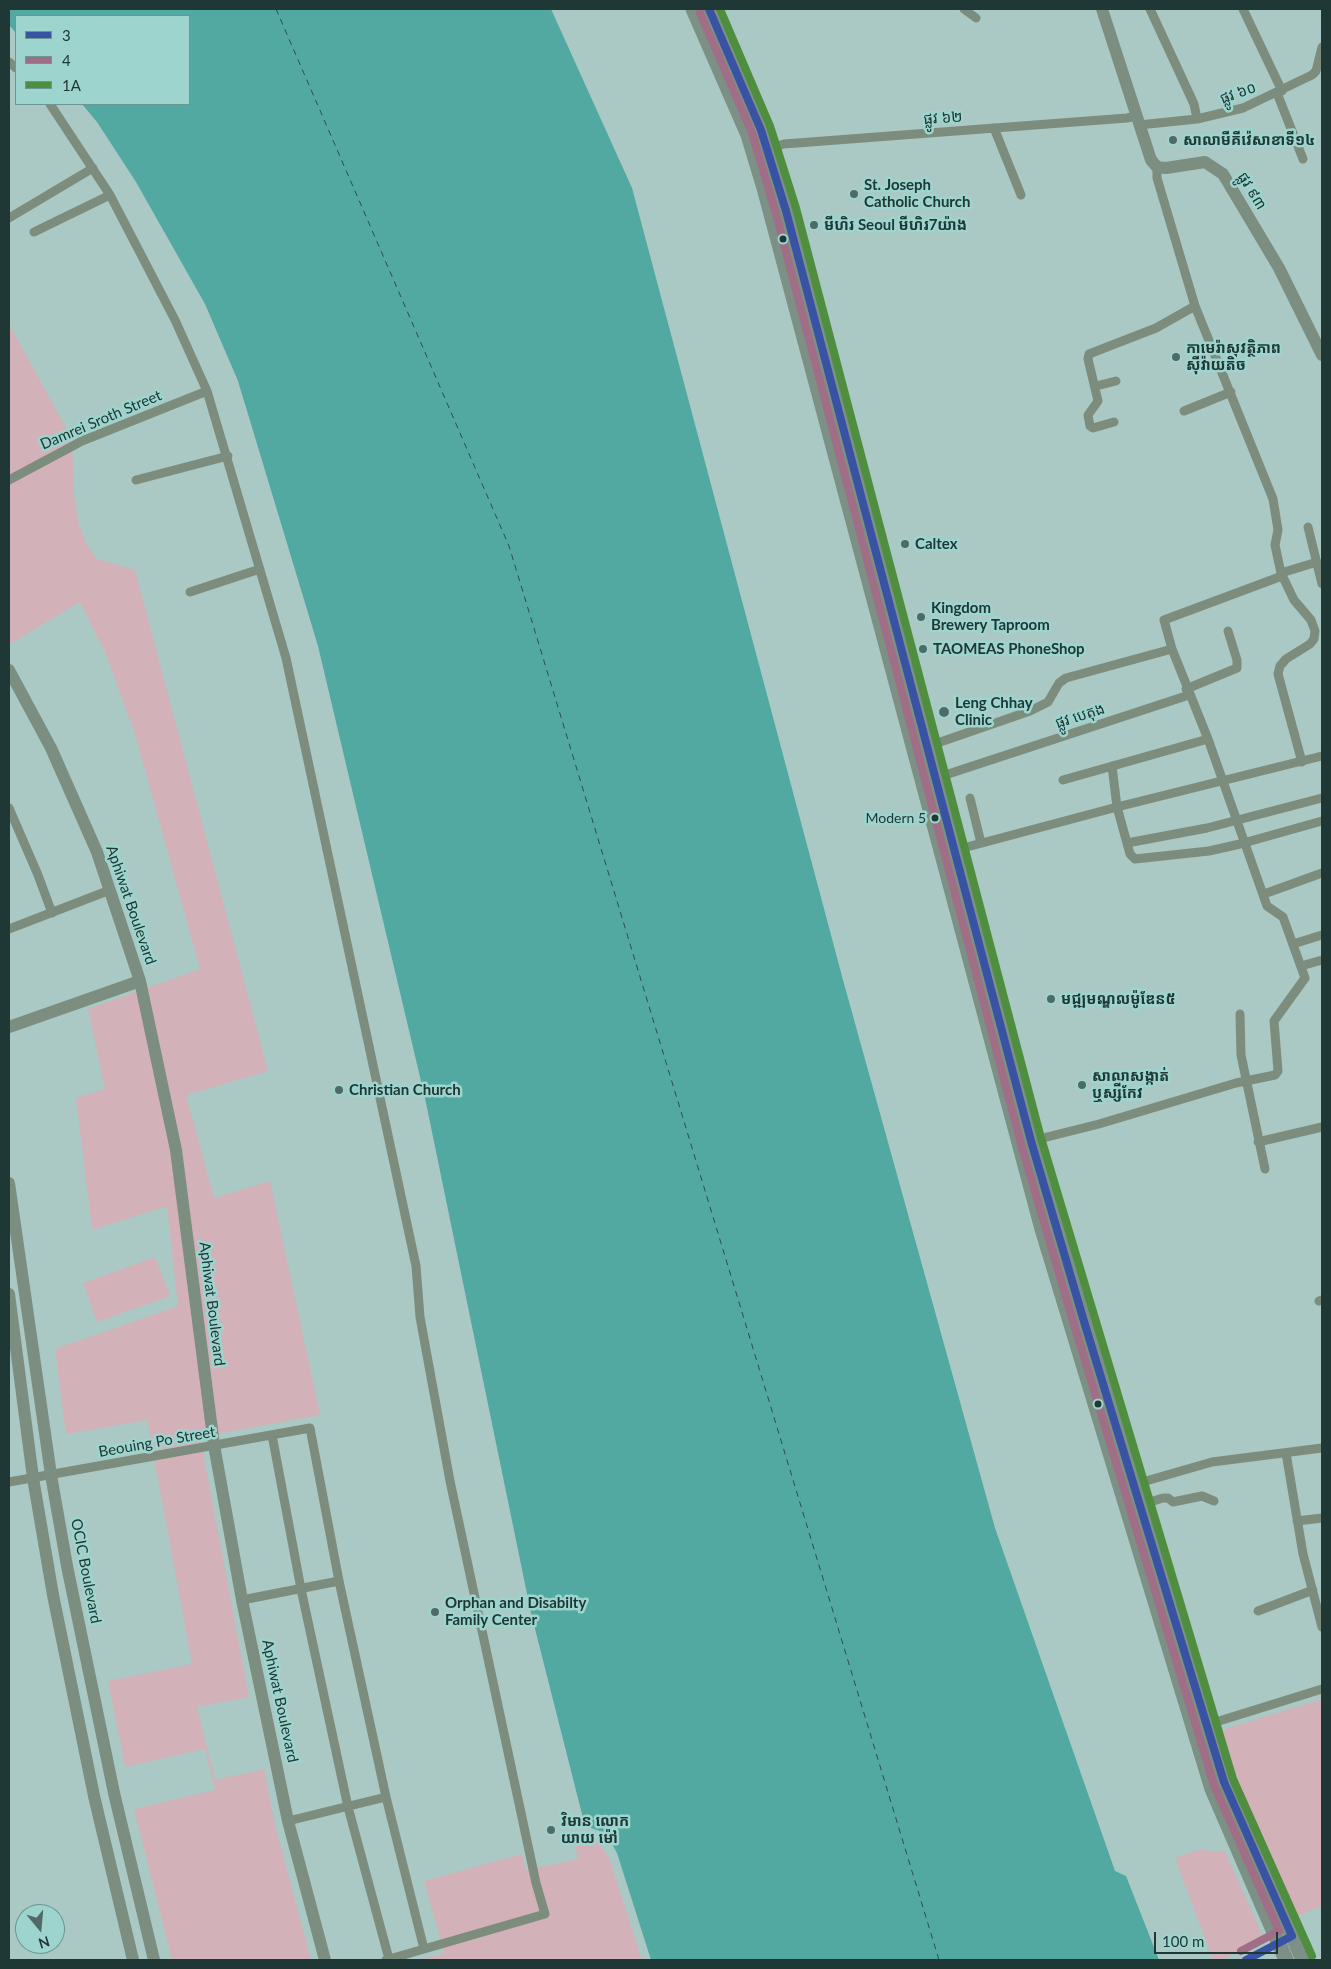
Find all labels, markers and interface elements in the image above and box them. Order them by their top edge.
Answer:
legend [15,15,190,105]
text: 3 [62,26,71,44]
text: 4 [62,51,71,69]
text: 1A [62,76,81,94]
street label: ផ្លូវ ៦០ [1217,78,1259,108]
street label: ផ្លូវ ៦២ [923,108,963,128]
place label: សាលាមីគីវ៉េសាខាទី១៤ [1183,131,1315,149]
marker: សាលាមីគីវ៉េសាខាទី១៤ [1167,134,1179,146]
street label: ផ្លូវ ៩៣ [1234,169,1270,213]
place label: St. Joseph Catholic Church [864,176,970,211]
marker: St. Joseph Catholic Church [848,188,860,200]
place label: មីហិរ Seoul មីហិរ7យ៉ាង [824,216,967,234]
marker: មីហិរ Seoul មីហិរ7យ៉ាង [808,219,820,231]
unlabelled marker [778,234,788,244]
place label: កាមេរ៉ាសុវត្ថិភាព ស៊ីវ៉ាយតិច [1186,339,1281,374]
marker: កាមេរ៉ាសុវត្ថិភាព ស៊ីវ៉ាយតិច [1170,351,1182,363]
street label: Damrei Sroth Street [38,386,164,454]
place label: Caltex [915,535,958,553]
marker: Caltex [899,538,911,550]
place label: Kingdom Brewery Taproom [931,599,1050,634]
marker: Kingdom Brewery Taproom [915,611,927,623]
place label: TAOMEAS PhoneShop [933,640,1085,658]
marker: TAOMEAS PhoneShop [917,643,929,655]
place label: Leng Chhay Clinic [955,694,1033,729]
street label: ផ្លូវ បេតុង [1053,700,1107,732]
marker: Leng Chhay Clinic [937,705,951,719]
place label: Modern 5 [865,810,926,826]
marker: Modern 5 [930,813,940,823]
street label: Aphiwat Boulevard [102,843,160,967]
place label: មជ្ឍមណ្ឌលម៉ូឌែន៥ [1061,990,1175,1008]
marker: មជ្ឍមណ្ឌលម៉ូឌែន៥ [1045,993,1057,1005]
place label: សាលាសង្កាត់ ឬស្សីកែវ [1092,1067,1169,1102]
marker: សាលាសង្កាត់ ឬស្សីកែវ [1076,1079,1088,1091]
place label: Christian Church [349,1081,461,1099]
marker: Christian Church [333,1084,345,1096]
street label: Aphiwat Boulevard [195,1241,229,1367]
unlabelled marker [1093,1399,1103,1409]
street label: Beouing Po Street [97,1423,217,1461]
street label: OCIC Boulevard [67,1517,105,1625]
place label: Orphan and Disabilty Family Center [445,1594,586,1629]
marker: Orphan and Disabilty Family Center [429,1606,441,1618]
street label: Aphiwat Boulevard [258,1638,302,1764]
place label: វិមាន លោក យាយ ម៉ៅ [561,1812,629,1847]
marker: វិមាន លោក យាយ ម៉ៅ [545,1824,557,1836]
north arrow [15,1904,65,1954]
scale bar [1156,1922,1280,1954]
text: 100 m [1162,1932,1204,1950]
text: N [37,1933,52,1953]

